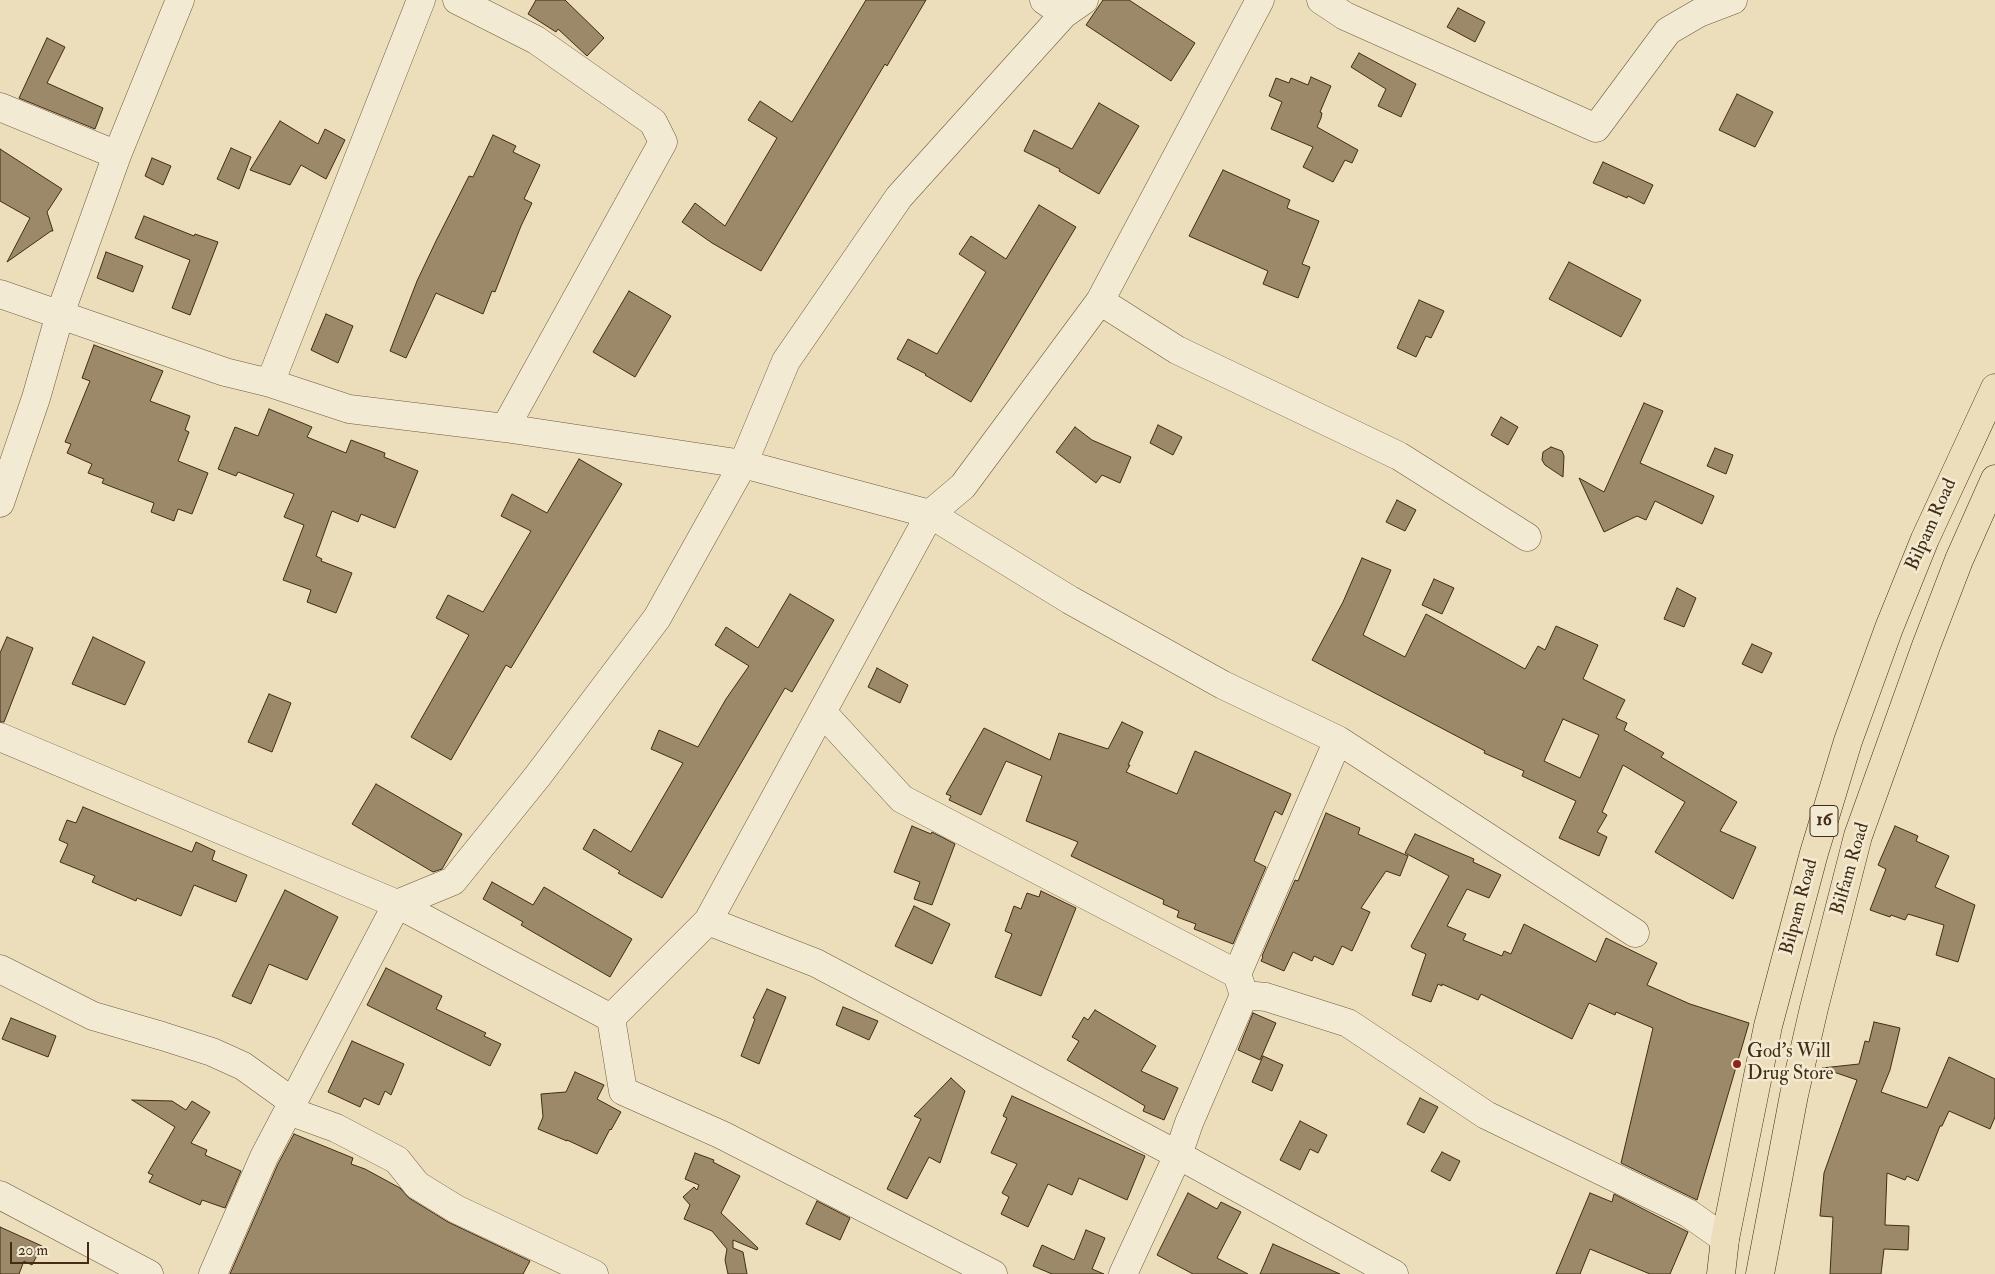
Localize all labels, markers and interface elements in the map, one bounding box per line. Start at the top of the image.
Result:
street label: Bilpam Road [1902,476,1962,574]
road number: 16 [1810,806,1838,836]
street label: Bilfam Road [1827,820,1875,918]
street label: Bilpam Road [1776,857,1824,957]
place label: God's Will Drug Store [1747,1042,1834,1086]
marker: God's Will Drug Store [1731,1058,1743,1070]
scale bar [12,1232,91,1264]
text: 20 m [18,1241,48,1260]

